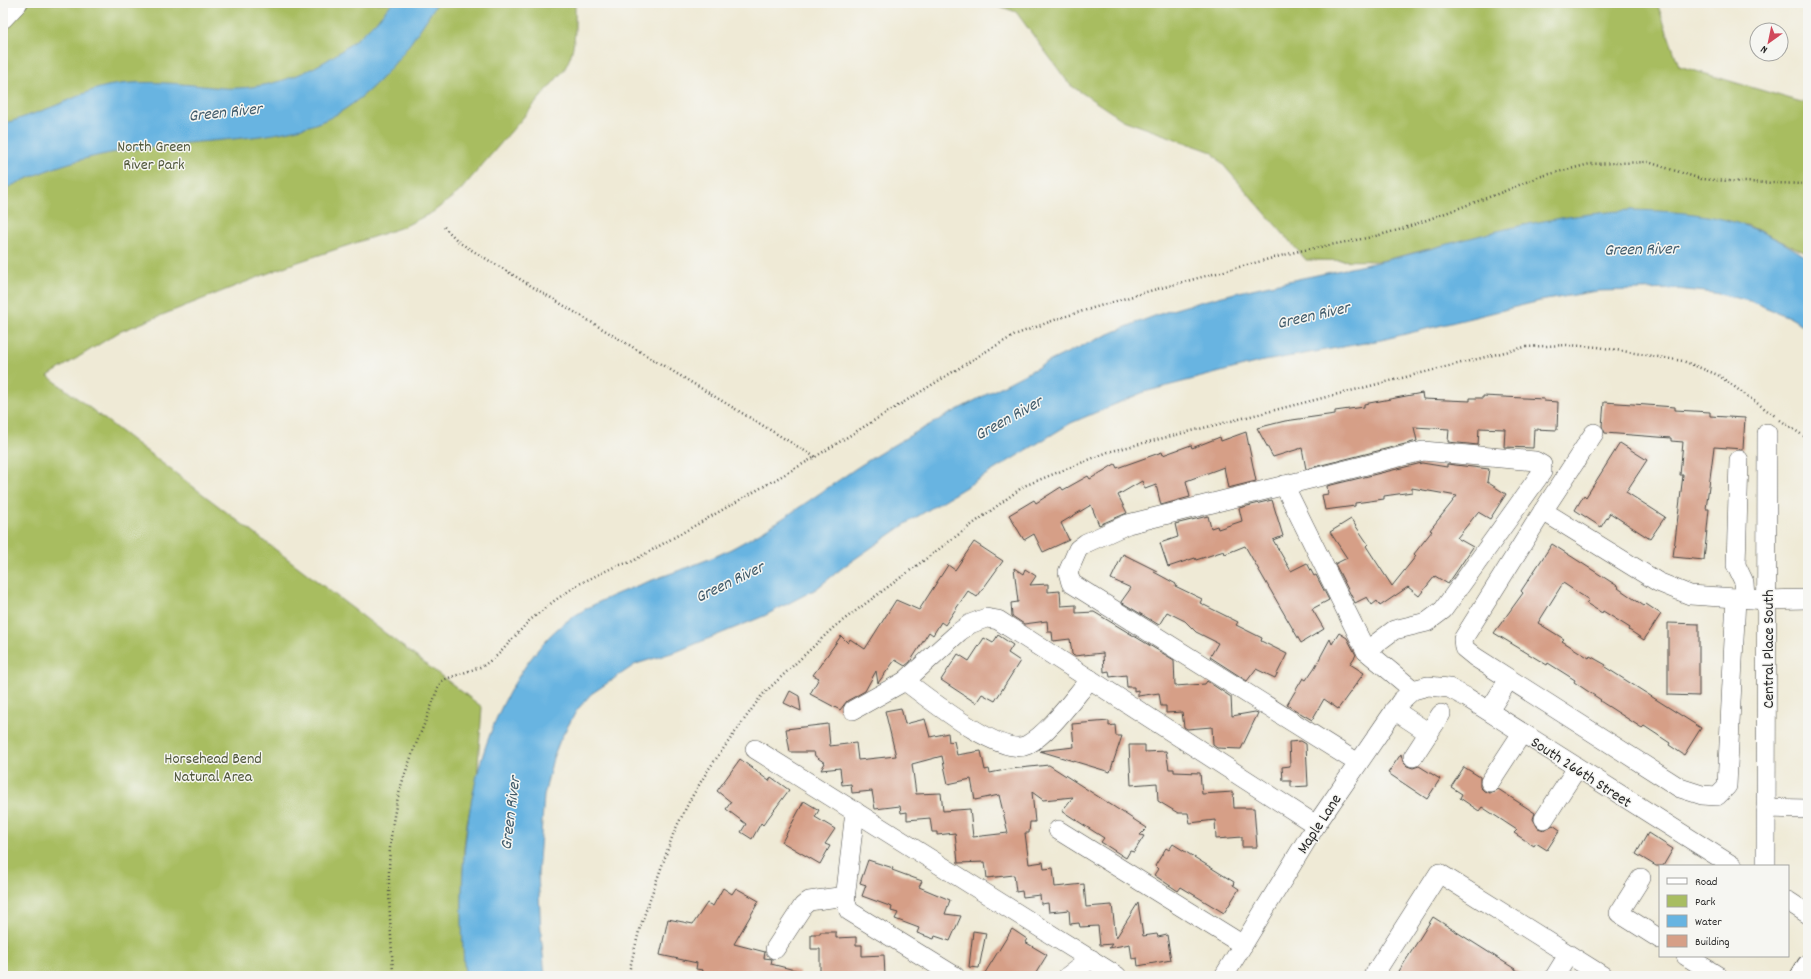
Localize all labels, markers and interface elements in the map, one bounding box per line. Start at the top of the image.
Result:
north arrow [1749,22,1789,62]
text: N [1758,40,1771,57]
water label: Green River [187,98,265,130]
park label: North Green River Park [117,136,191,177]
water label: Green River [1604,238,1680,264]
water label: Green River [1275,297,1354,337]
water label: Green River [971,390,1049,448]
water label: Green River [692,556,770,611]
street label: Central Place South [1758,589,1781,709]
street label: South 266th Street [1526,732,1636,814]
park label: Horsehead Bend Natural Area [164,748,262,789]
water label: Green River [496,774,529,851]
street label: Maple Lane [1292,790,1348,859]
legend [1659,865,1789,957]
text: Road [1695,874,1717,891]
text: Park [1695,894,1716,911]
text: Water [1695,914,1722,931]
text: Building [1695,934,1730,951]

